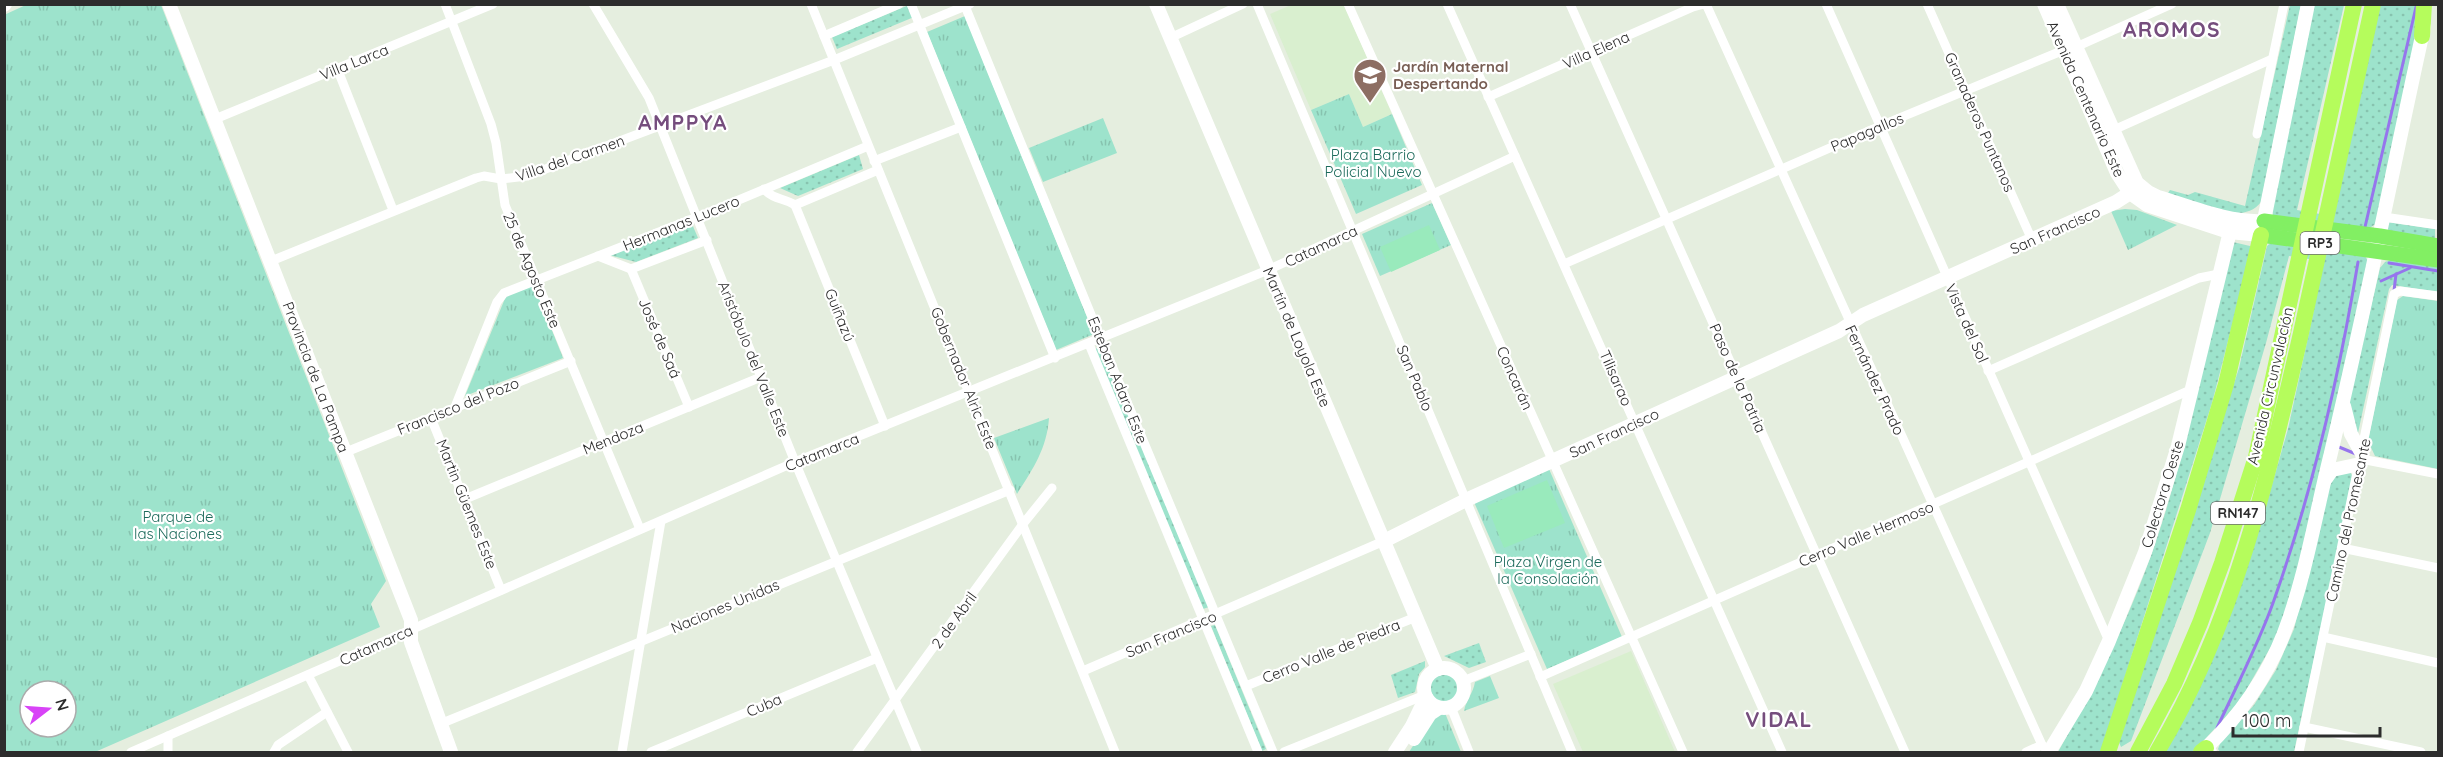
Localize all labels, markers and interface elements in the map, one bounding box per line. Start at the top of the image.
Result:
district label: AROMOS [2123,16,2221,42]
street label: Avenida Centenario Este [2043,18,2129,180]
street label: Villa Elena [1560,27,1632,73]
street label: Villa Larca [317,40,391,84]
street label: Granaderos Puntanos [1941,49,2019,195]
school or university icon: Jardín Maternal Despertando [1352,57,1388,104]
place label: Jardín Maternal Despertando [1393,57,1509,93]
street label: Papagallos [1828,108,1906,156]
district label: AMPPYA [638,109,728,135]
street label: Villa del Carmen [513,130,627,186]
park label: Plaza Barrio Policial Nuevo [1325,145,1421,181]
street label: Hermanas Lucero [620,191,742,255]
street label: San Francisco [2007,202,2103,258]
street label: 25 de Agosto Este [499,209,565,331]
street label: Catamarca [1282,221,1360,271]
road number: RP3 [2300,232,2340,254]
street label: Martín de Loyola Este [1259,264,1335,410]
street label: Aristóbulo del Valle Este [714,278,794,440]
street label: Vista del Sol [1941,281,1993,365]
street label: Guiñazú [821,286,859,344]
street label: José de Saá [635,295,685,381]
street label: Provincia de La Pampa [278,299,354,455]
street label: Gobernador Alric Este [927,304,1001,452]
street label: Avenida Circunvalación [2243,305,2297,467]
street label: Esteban Adaro Este [1084,314,1152,446]
street label: Paso de la Patria [1705,320,1771,436]
street label: Fernández Prado [1841,322,1909,438]
street label: San Pablo [1393,342,1437,414]
street label: Concarán [1493,343,1537,413]
street label: Tilisarao [1595,347,1637,409]
street label: Francisco del Pozo [394,373,522,439]
street label: San Francisco [1566,404,1662,462]
street label: Mendoza [580,417,646,459]
street label: Catamarca [782,429,862,475]
street label: Martin Güemes Este [432,436,502,572]
street label: Camino del Promesante [2321,436,2375,604]
street label: Colectora Oeste [2137,438,2187,550]
street label: Cerro Valle Hermoso [1796,497,1936,571]
road number: RN147 [2211,502,2265,524]
park label: Parque de las Naciones [134,507,222,543]
park label: Plaza Virgen de la Consolación [1494,552,1602,588]
street label: Naciones Unidas [668,575,782,637]
street label: 2 de Abril [927,588,981,652]
street label: San Francisco [1123,606,1219,662]
street label: Cerro Valle de Piedra [1259,615,1403,687]
street label: Catamarca [336,620,416,670]
north arrow [18,679,78,739]
street label: Cuba [743,689,785,721]
text: N [51,696,74,713]
scale bar [2233,700,2380,738]
district label: VIDAL [1745,706,1813,732]
text: 100 m [2242,709,2291,732]

